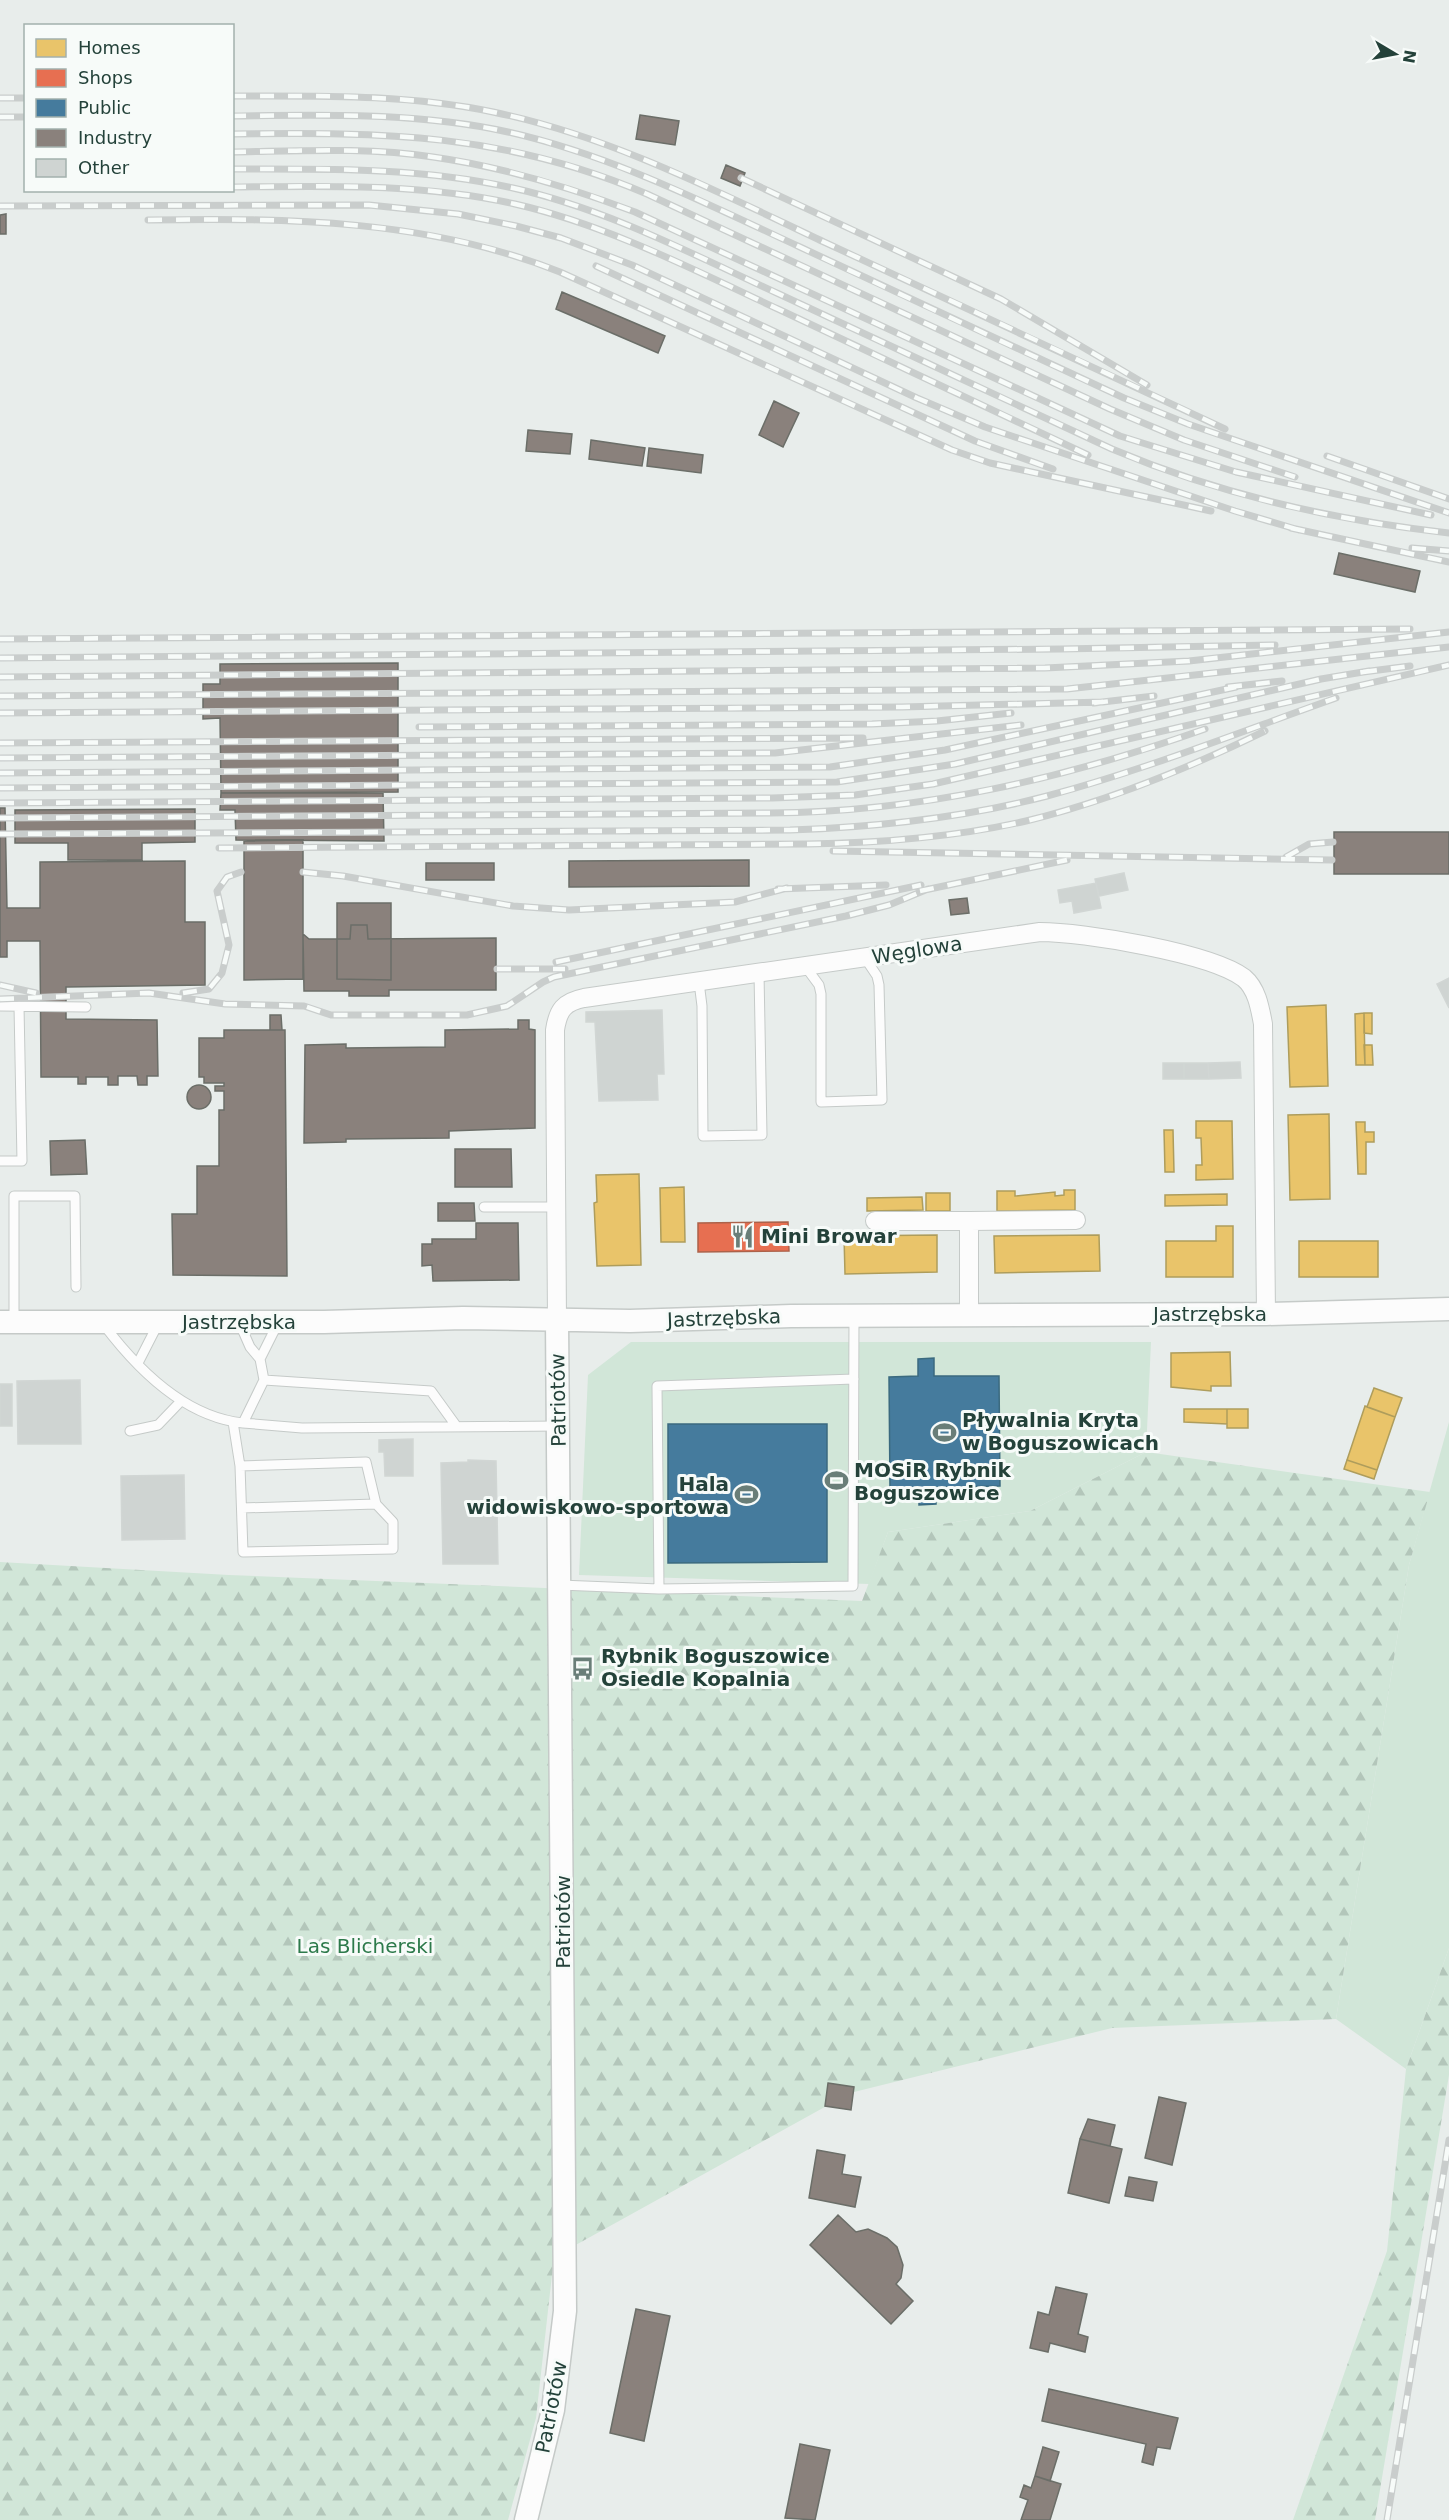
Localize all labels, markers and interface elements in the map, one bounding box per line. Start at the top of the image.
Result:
legend [24,24,234,192]
north arrow [1365,24,1425,84]
text: Homes [78,37,141,58]
text: N [1399,48,1420,65]
text: Shops [78,67,133,88]
text: Public [78,97,131,118]
text: Industry [78,127,152,148]
text: Other [78,157,130,178]
street label: Węglowa [870,931,964,969]
restaurant icon: Mini Browar [730,1223,756,1249]
place label: Mini Browar [761,1224,897,1248]
street label: Jastrzębska [1151,1302,1267,1326]
street label: Jastrzębska [665,1304,781,1332]
street label: Jastrzębska [180,1310,296,1334]
street label: Patriotów [545,1353,571,1447]
place label: Pływalnia Kryta w Boguszowicach [962,1408,1159,1455]
sports icon: Pływalnia Kryta w Boguszowicach [931,1419,957,1445]
place label: MOSiR Rybnik Boguszowice [854,1458,1011,1505]
sports icon: MOSiR Rybnik Boguszowice [823,1468,849,1494]
place label: Hala widowiskowo-sportowa [466,1472,729,1519]
sports icon: Hala widowiskowo-sportowa [734,1482,760,1508]
place label: Rybnik Boguszowice Osiedle Kopalnia [601,1644,830,1691]
bus stop icon: Rybnik Boguszowice Osiedle Kopalnia [570,1655,596,1681]
street label: Patriotów [551,1875,575,1969]
park label: Las Blicherski [297,1934,433,1958]
street label: Patriotów [530,2359,572,2455]

